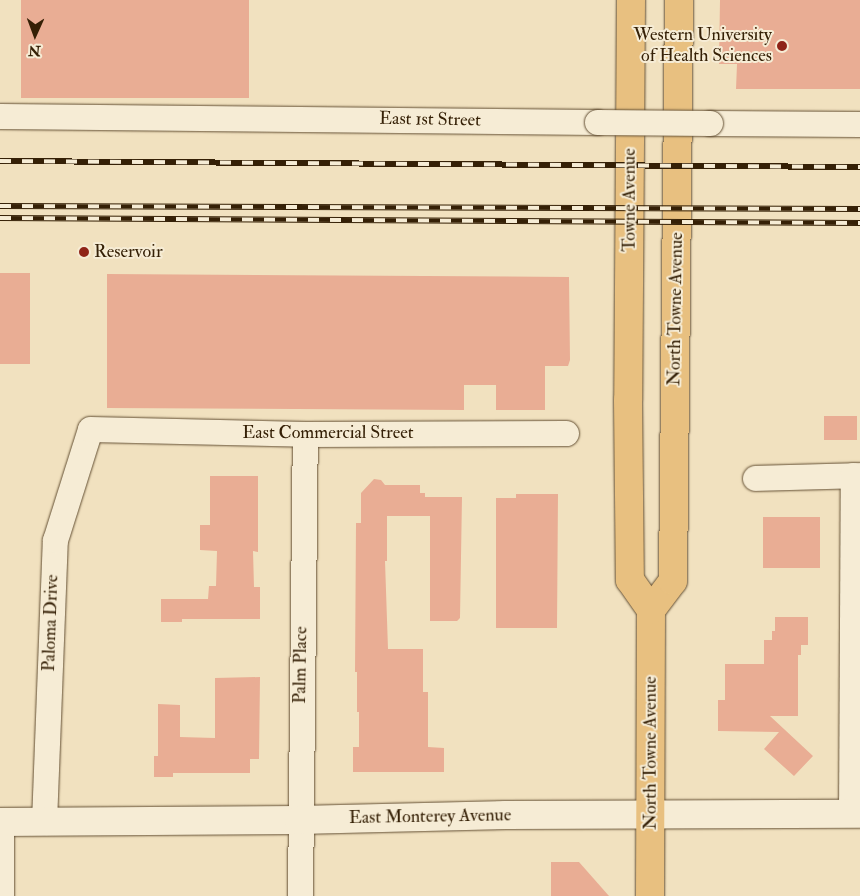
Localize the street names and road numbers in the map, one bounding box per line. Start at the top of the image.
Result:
street label: East 1st Street [379,108,481,132]
street label: Towne Avenue [619,148,641,252]
street label: North Towne Avenue [664,232,688,386]
street label: East Commercial Street [242,422,414,444]
street label: Paloma Drive [39,574,63,672]
street label: Palm Place [290,626,312,704]
street label: North Towne Avenue [640,676,662,830]
street label: East Monterey Avenue [349,805,511,829]

